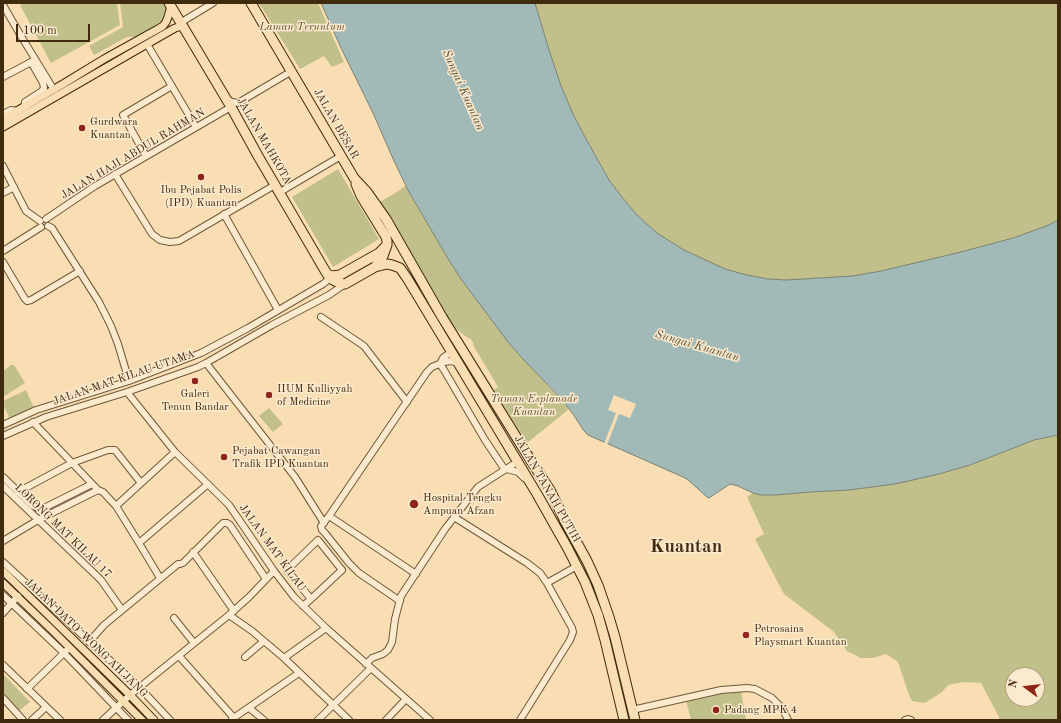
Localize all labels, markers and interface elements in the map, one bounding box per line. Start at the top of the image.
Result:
scale bar [18,16,92,42]
park label: Laman Teruntum [259,20,345,34]
text: 100 m [23,25,57,37]
water label: Sungai Kuantan [439,47,487,133]
street label: JALAN BESAR [311,87,361,161]
street label: JALAN MAHKOTA [234,95,294,187]
street label: JALAN HAJI ABDUL RAHMAN [59,106,207,202]
place label: Gurdwara Kuantan [90,115,138,141]
marker: Gurdwara Kuantan [77,123,87,133]
marker: Ibu Pejabat Polis (IPD) Kuantan [196,172,206,182]
place label: Ibu Pejabat Polis (IPD) Kuantan [161,183,241,209]
water label: Sungai Kuantan [653,327,741,365]
street label: JALAN MAT KILAU UTAMA [51,347,197,409]
marker: Galeri Tenun Bandar [190,376,200,386]
place label: IIUM Kulliyyah of Medicine [277,382,352,408]
place label: Galeri Tenun Bandar [161,387,229,413]
marker: IIUM Kulliyyah of Medicine [264,390,274,400]
park label: Taman Esplanade Kuantan [491,392,577,418]
street label: JALAN TANAH PUTIH [511,433,583,545]
place label: Pejabat Cawangan Trafik IPD Kuantan [232,444,329,470]
marker: Pejabat Cawangan Trafik IPD Kuantan [219,452,229,462]
street label: LORONG MAT KILAU 17 [12,481,114,581]
place label: Hospital Tengku Ampuan Afzan [423,491,502,517]
marker: Hospital Tengku Ampuan Afzan [408,498,420,510]
street label: JALAN MAT KILAU [236,502,308,594]
district label: Kuantan [650,536,722,558]
street label: JALAN DATO' WONG AH JANG [22,576,150,700]
place label: Petrosains Playsmart Kuantan [754,622,847,648]
marker: Petrosains Playsmart Kuantan [741,630,751,640]
north arrow [1005,667,1045,707]
text: N [1007,679,1020,690]
place label: Padang MPK 4 [724,703,797,717]
marker: Padang MPK 4 [711,705,721,715]

